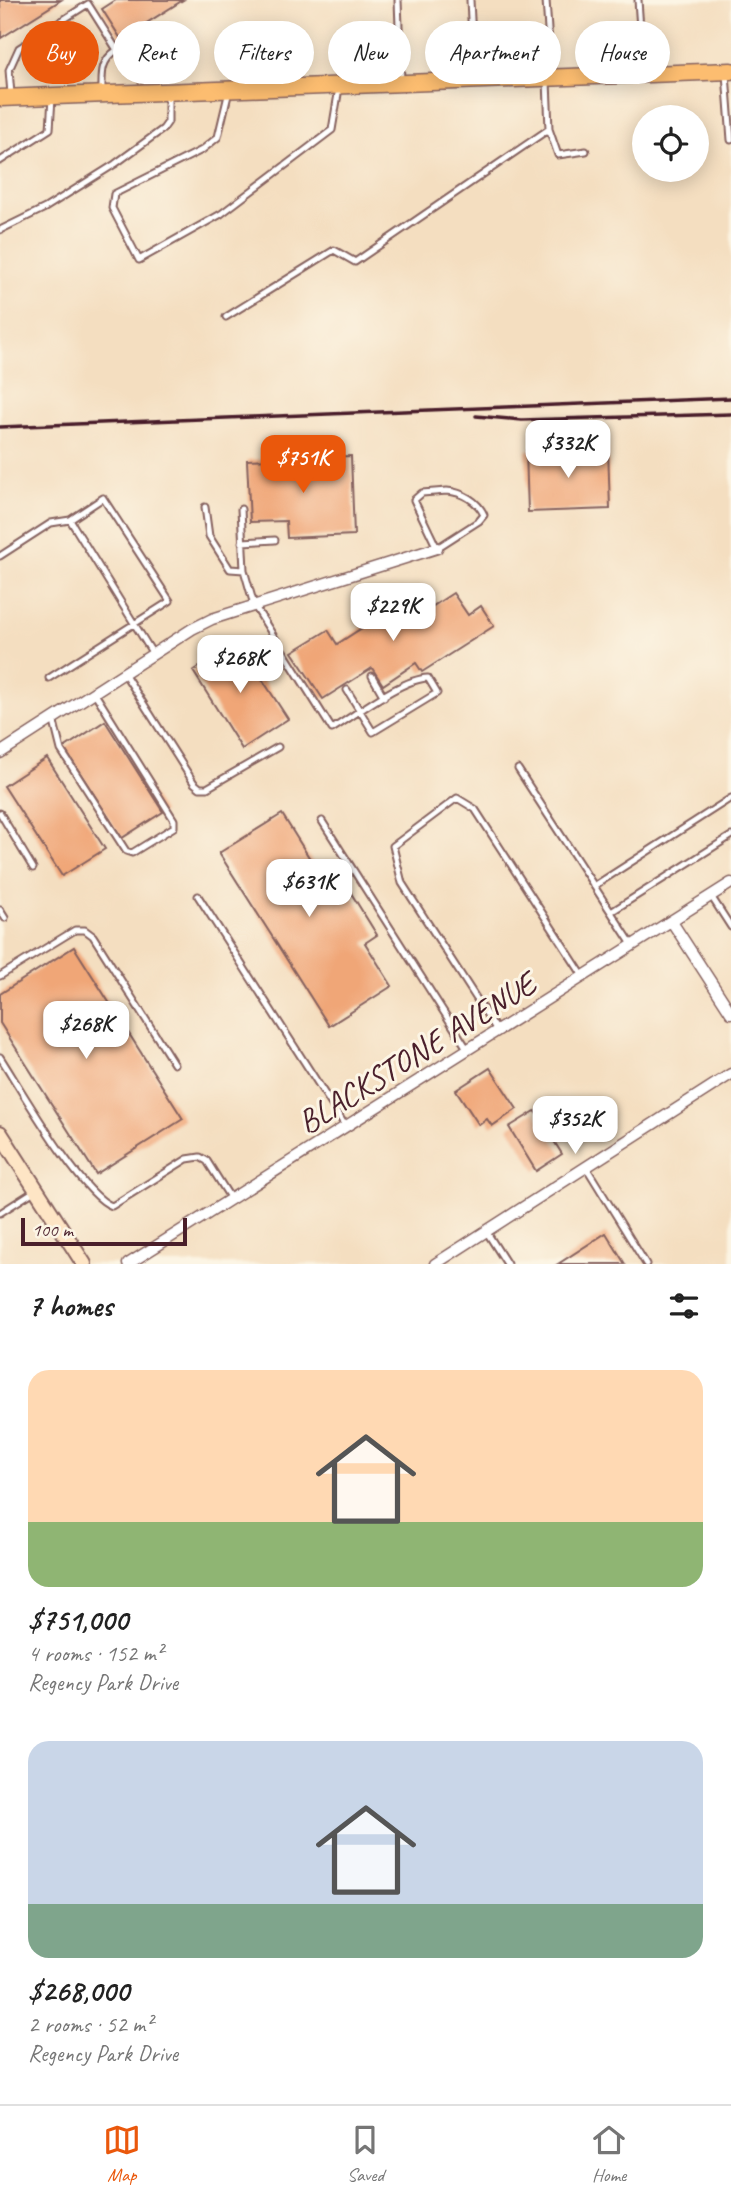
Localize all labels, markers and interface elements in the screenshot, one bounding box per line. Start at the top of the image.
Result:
chip: Buy [21,21,99,84]
chip: Rent [113,21,200,84]
chip: Filters [214,21,314,84]
chip: New [328,21,411,84]
chip: Apartment [425,21,561,84]
chip: House [575,21,670,84]
map controls [632,105,709,182]
button: locate [632,105,709,182]
pin: $332K [519,420,617,480]
text: $332K [541,428,595,457]
pin: $751K [254,435,352,495]
text: $751K [277,443,329,472]
pin: $229K [344,584,442,643]
text: $229K [367,591,419,620]
pin: $268K [191,636,289,695]
text: $268K [213,643,267,672]
pin: $631K [260,860,358,919]
text: $631K [282,867,336,896]
street label: BLACKSTONE AVENUE [290,960,547,1143]
pin: $268K [37,1002,135,1061]
text: $268K [59,1009,113,1038]
pin: $352K [526,1096,624,1156]
text: $352K [549,1104,601,1133]
scale bar [21,1215,187,1247]
text: 100 m [32,1218,73,1242]
text: 7 homes [28,1287,113,1325]
icon: filters [665,1287,703,1325]
icon: home [303,1416,429,1542]
text: $751,000 [28,1601,128,1639]
text: 4 rooms · 152 m² [28,1639,163,1668]
text: Regency Park Drive [28,1668,178,1697]
icon: home [303,1787,429,1913]
text: $268,000 [28,1972,129,2010]
text: 2 rooms · 52 m² [28,2010,152,2039]
text: Regency Park Drive [28,2039,178,2068]
tab: Map [103,2121,141,2187]
tab: Saved [346,2121,384,2187]
tab: Home [590,2121,628,2187]

